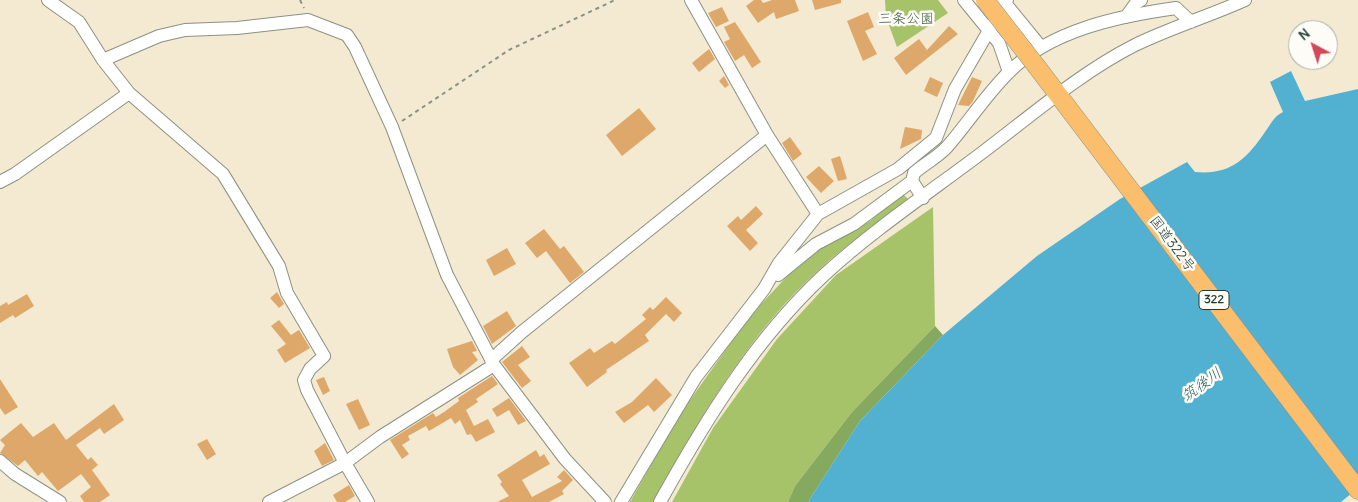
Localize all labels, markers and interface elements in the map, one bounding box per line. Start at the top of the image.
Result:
park label: 三条公園 [878,11,934,27]
north arrow [1288,20,1338,70]
text: N [1295,24,1313,44]
street label: 国道322号 [1146,213,1198,275]
road number: 322 [1199,290,1229,310]
water label: 筑後川 [1179,364,1225,406]

